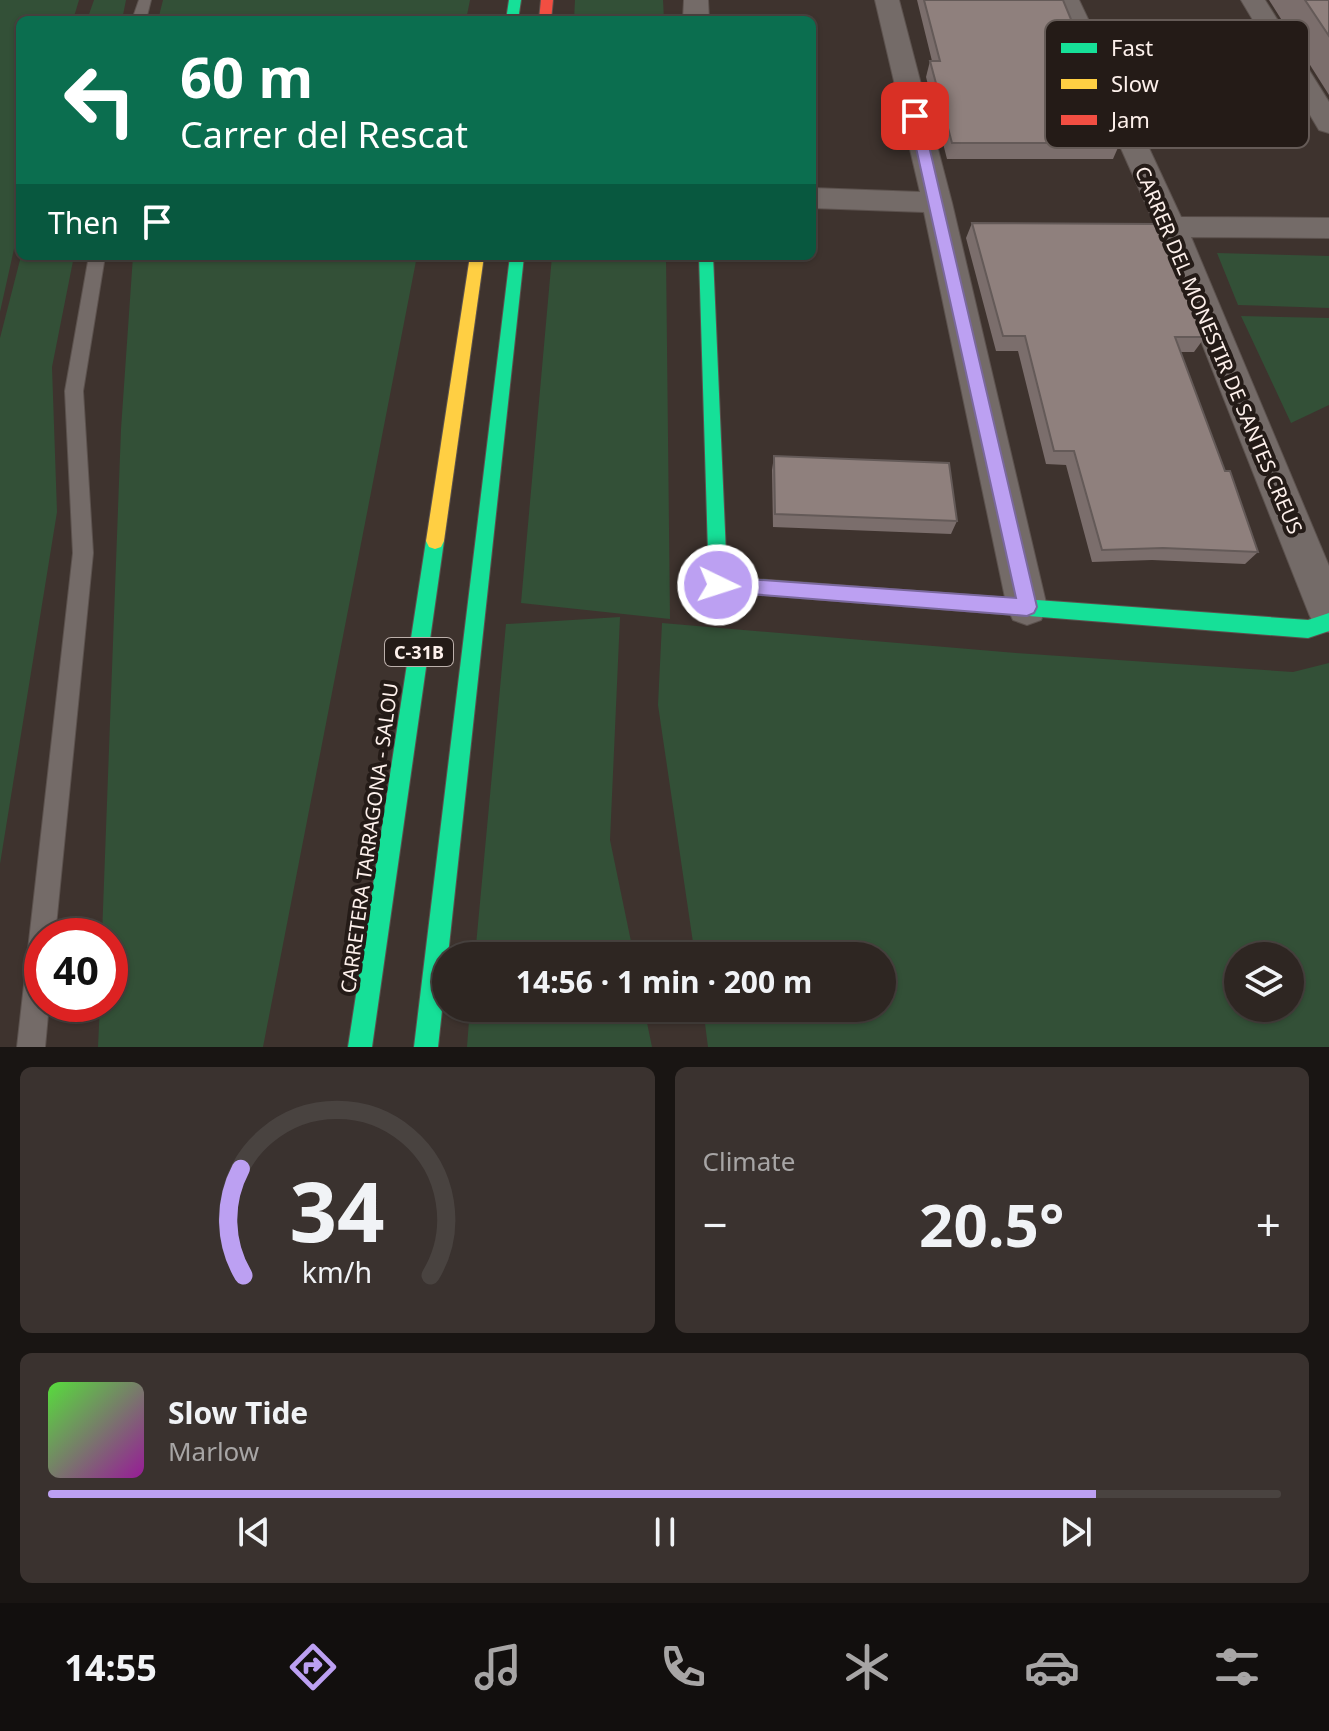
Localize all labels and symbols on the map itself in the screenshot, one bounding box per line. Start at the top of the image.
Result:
legend [1045,20,1309,148]
text: Fast [1111,32,1153,62]
text: Slow [1111,68,1160,98]
pin [881,82,949,150]
text: Jam [1109,104,1150,134]
street label: CARRER DEL MONESTIR DE SANTES CREUS [1129,162,1309,538]
position arrow [676,543,760,627]
road number: C-31B [385,638,453,666]
street label: CARRETERA TARRAGONA - SALOU [334,681,404,995]
speed limit sign: 40 [24,918,128,1022]

